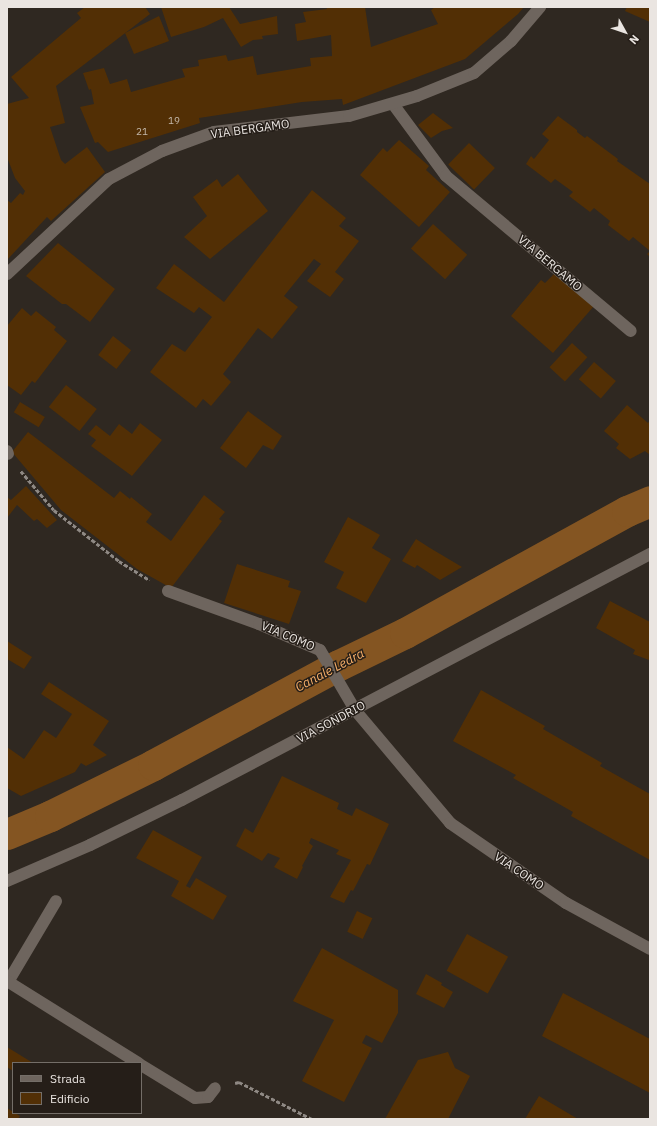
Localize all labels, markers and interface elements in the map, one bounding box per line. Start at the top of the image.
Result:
north arrow [605,12,645,52]
text: N [626,32,642,47]
house number: 19 [168,115,180,127]
street label: VIA BERGAMO [210,116,290,142]
house number: 21 [136,126,148,138]
street label: VIA BERGAMO [515,232,585,294]
street label: VIA COMO [259,618,317,654]
water label: Canale Ledra [293,646,367,696]
street label: VIA SONDRIO [294,698,368,746]
street label: VIA COMO [491,849,547,893]
legend [12,1062,142,1114]
text: Strada [50,1071,85,1086]
text: Edificio [50,1091,89,1106]

